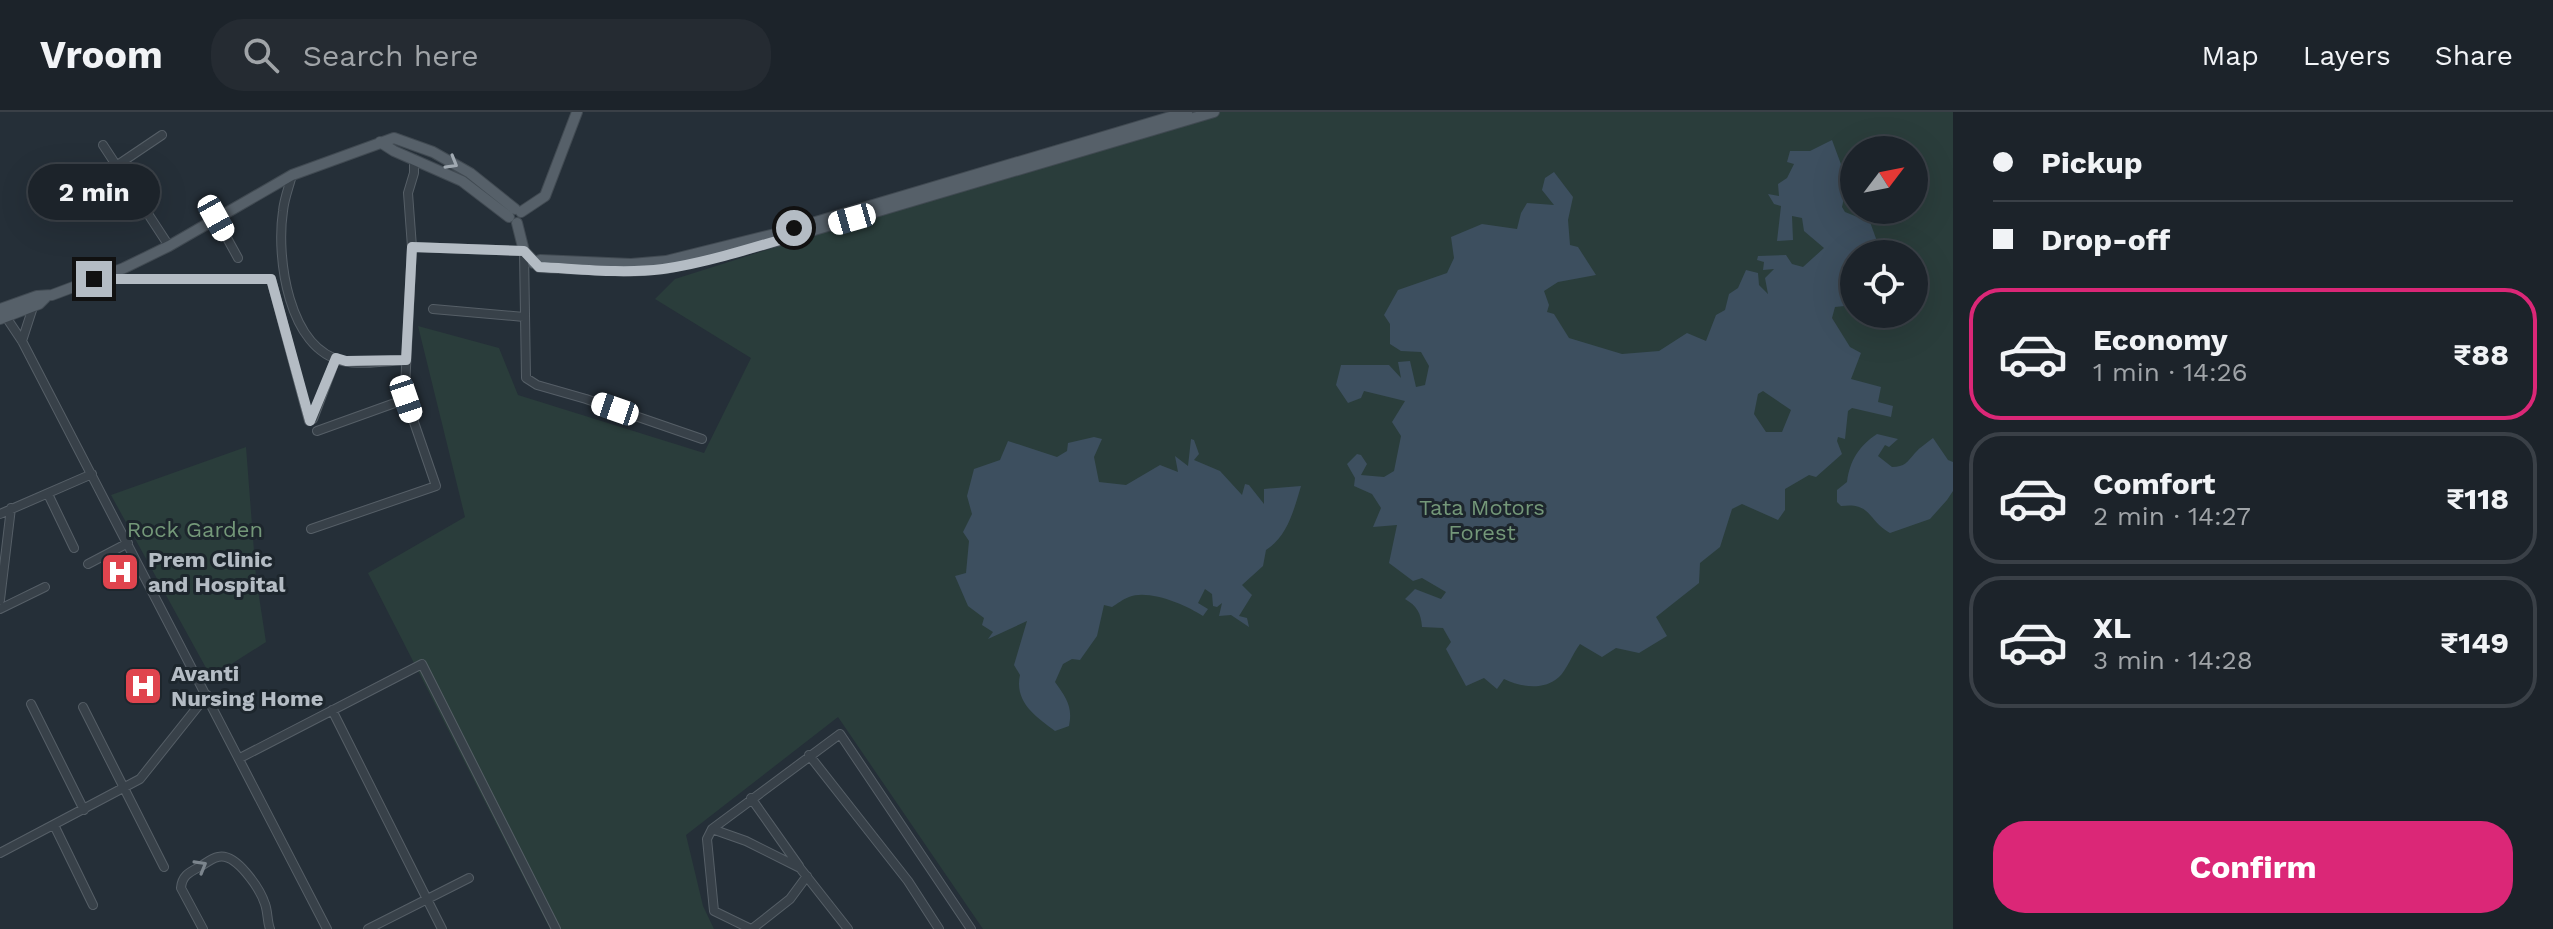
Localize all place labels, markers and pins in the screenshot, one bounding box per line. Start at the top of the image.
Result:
place label: Prem Clinic and Hospital [148,547,286,597]
hospital icon: Prem Clinic and Hospital [99,551,141,593]
place label: Avanti Nursing Home [171,661,323,711]
hospital icon: Avanti Nursing Home [122,665,164,707]

